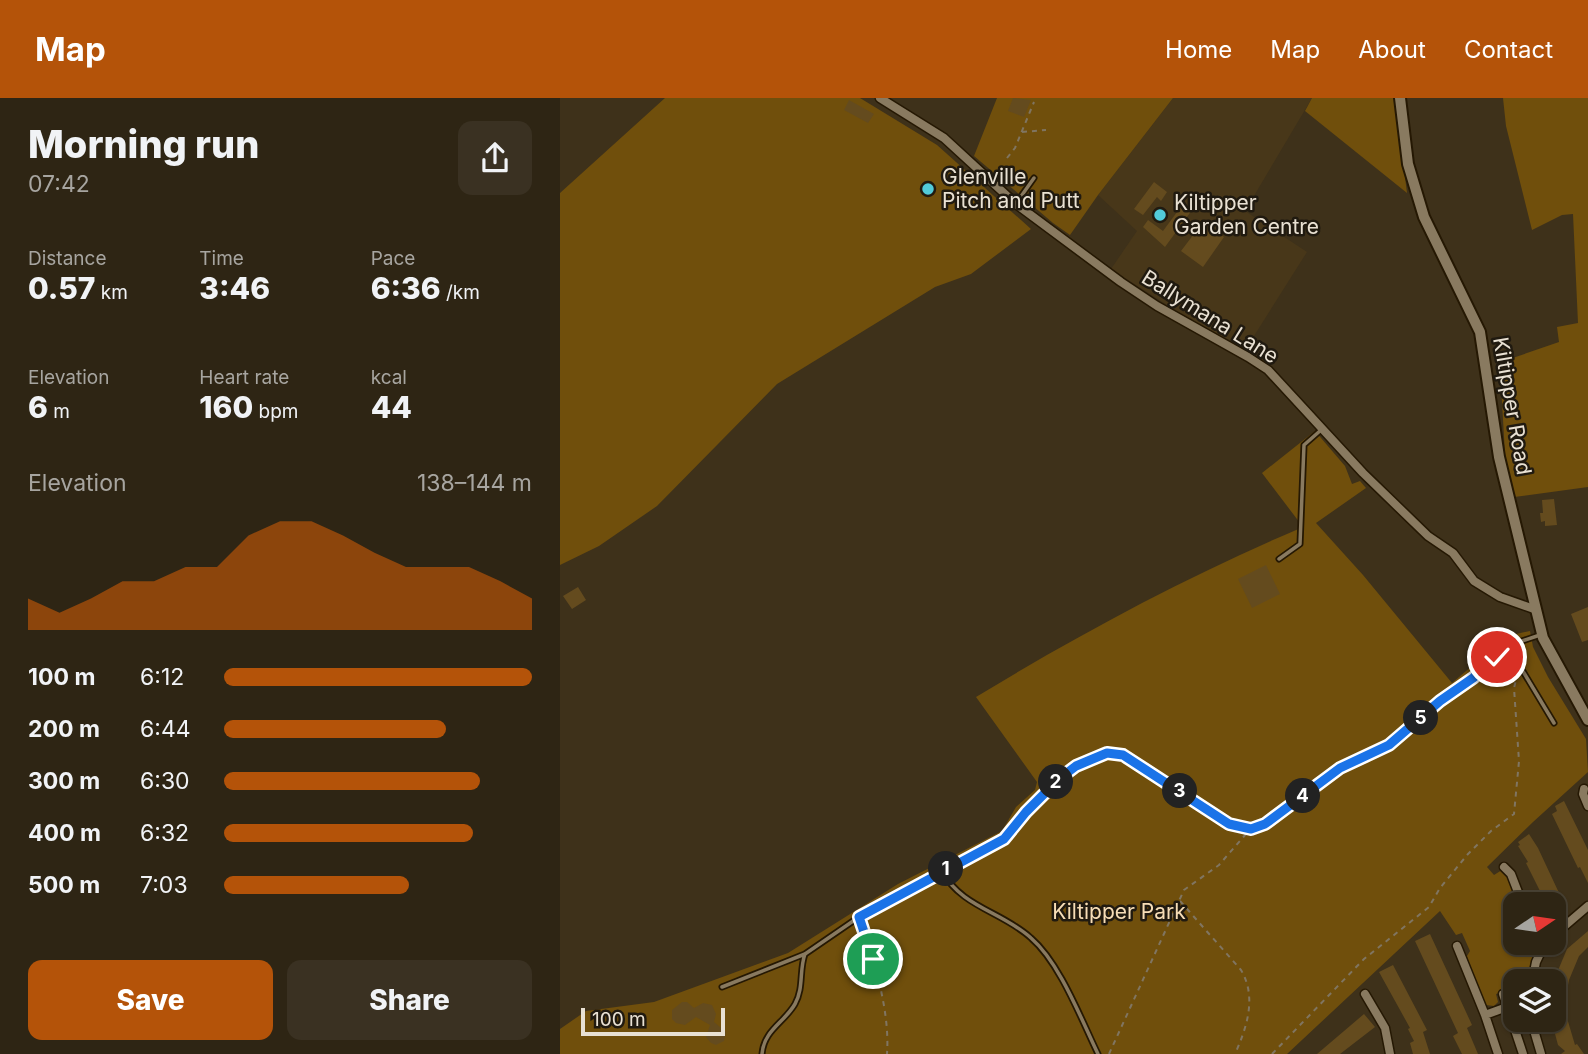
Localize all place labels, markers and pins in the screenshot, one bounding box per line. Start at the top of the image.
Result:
place label: Glenville Pitch and Putt [942,164,1080,213]
marker: Glenville Pitch and Putt [920,181,936,197]
place label: Kiltipper Garden Centre [1174,190,1319,239]
marker: Kiltipper Garden Centre [1152,207,1168,223]
pin [1467,627,1527,687]
pin: 5 [1404,700,1438,736]
pin: 2 [1038,764,1074,800]
pin: 3 [1162,774,1198,808]
pin: 4 [1286,778,1320,814]
pin: 1 [928,852,964,886]
pin [843,929,903,989]

